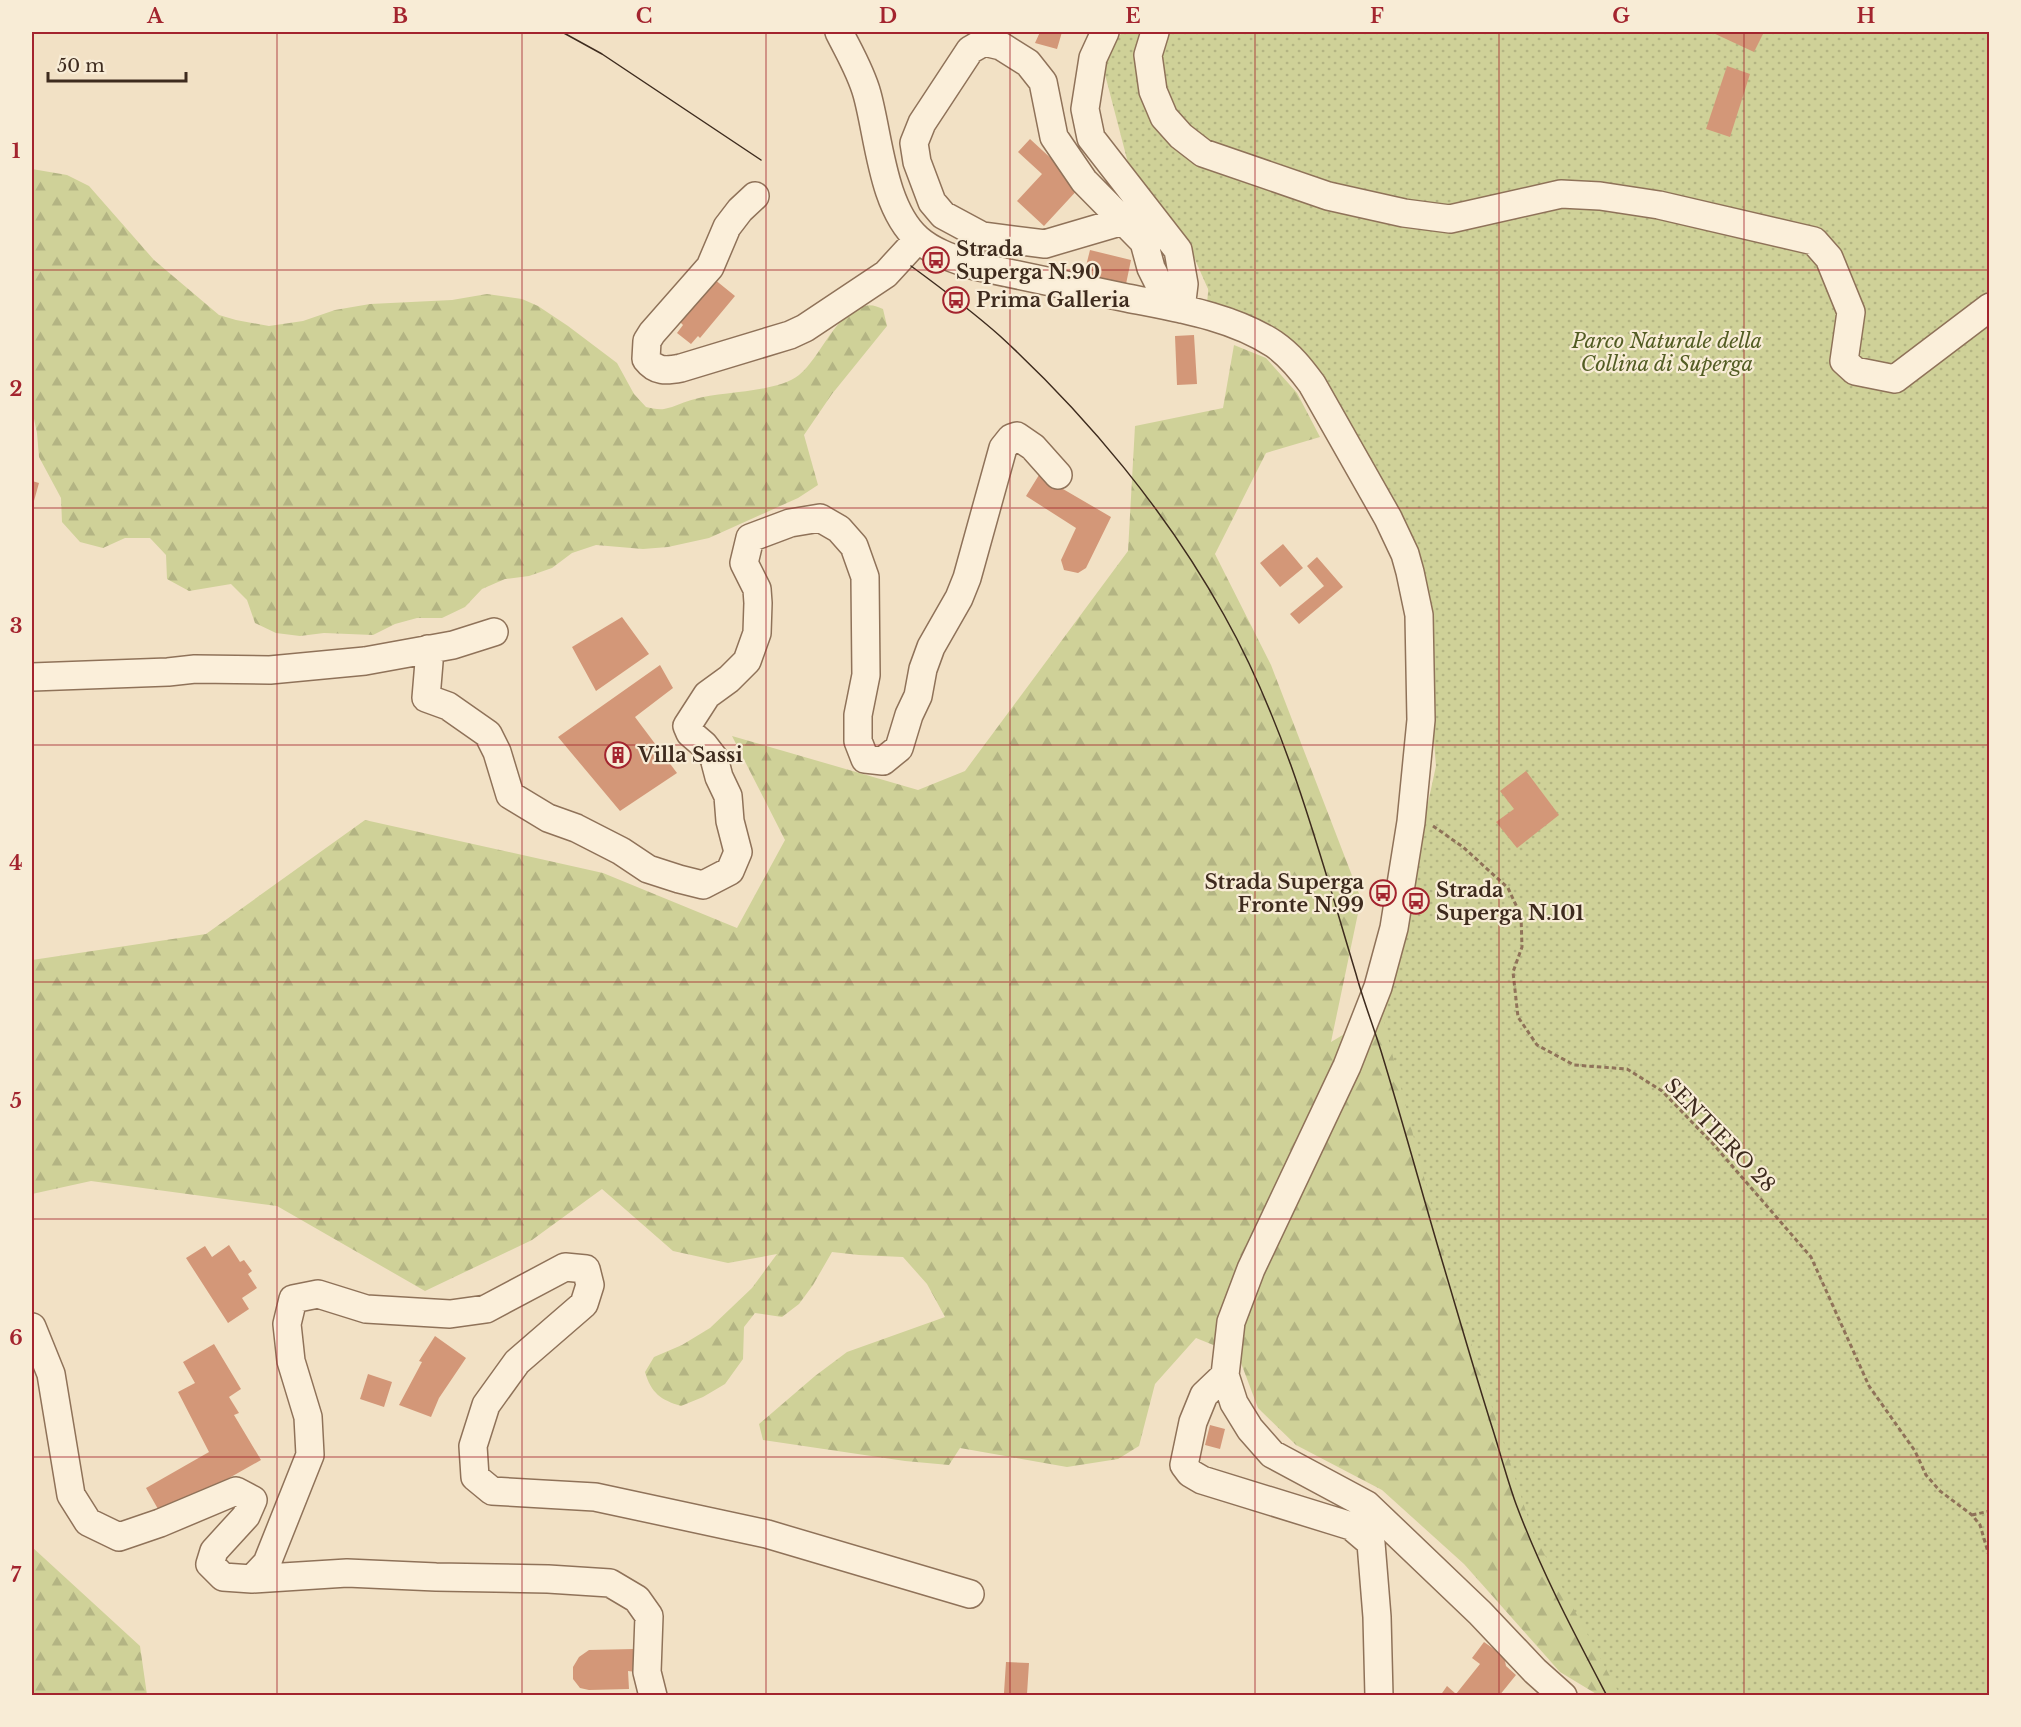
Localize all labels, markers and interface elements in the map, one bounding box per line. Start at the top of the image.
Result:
text: A [146,4,164,28]
text: B [392,4,408,28]
text: C [636,4,652,28]
text: D [879,4,897,28]
text: E [1125,4,1141,28]
text: F [1370,4,1384,28]
text: G [1612,4,1630,28]
text: H [1857,4,1876,28]
scale bar [48,45,186,83]
text: 50 m [57,55,105,77]
text: 1 [12,139,21,163]
place label: Strada Superga N.90 [956,237,1100,284]
bus stop icon: Strada Superga N.90 [921,245,951,275]
bus stop icon: Prima Galleria [941,285,971,315]
place label: Prima Galleria [976,288,1131,312]
park label: Parco Naturale della Collina di Superga [1571,329,1762,376]
text: 2 [9,377,23,401]
text: 3 [10,614,22,638]
building icon: Villa Sassi [603,740,633,770]
place label: Villa Sassi [637,743,743,767]
text: 4 [9,851,23,875]
place label: Strada Superga Fronte N.99 [1204,870,1365,917]
bus stop icon: Strada Superga Fronte N.99 [1368,878,1398,908]
place label: Strada Superga N.101 [1436,878,1584,925]
bus stop icon: Strada Superga N.101 [1401,886,1431,916]
street label: SENTIERO 28 [1660,1073,1780,1197]
text: 5 [10,1089,22,1113]
text: 6 [9,1326,23,1350]
text: 7 [11,1563,22,1587]

